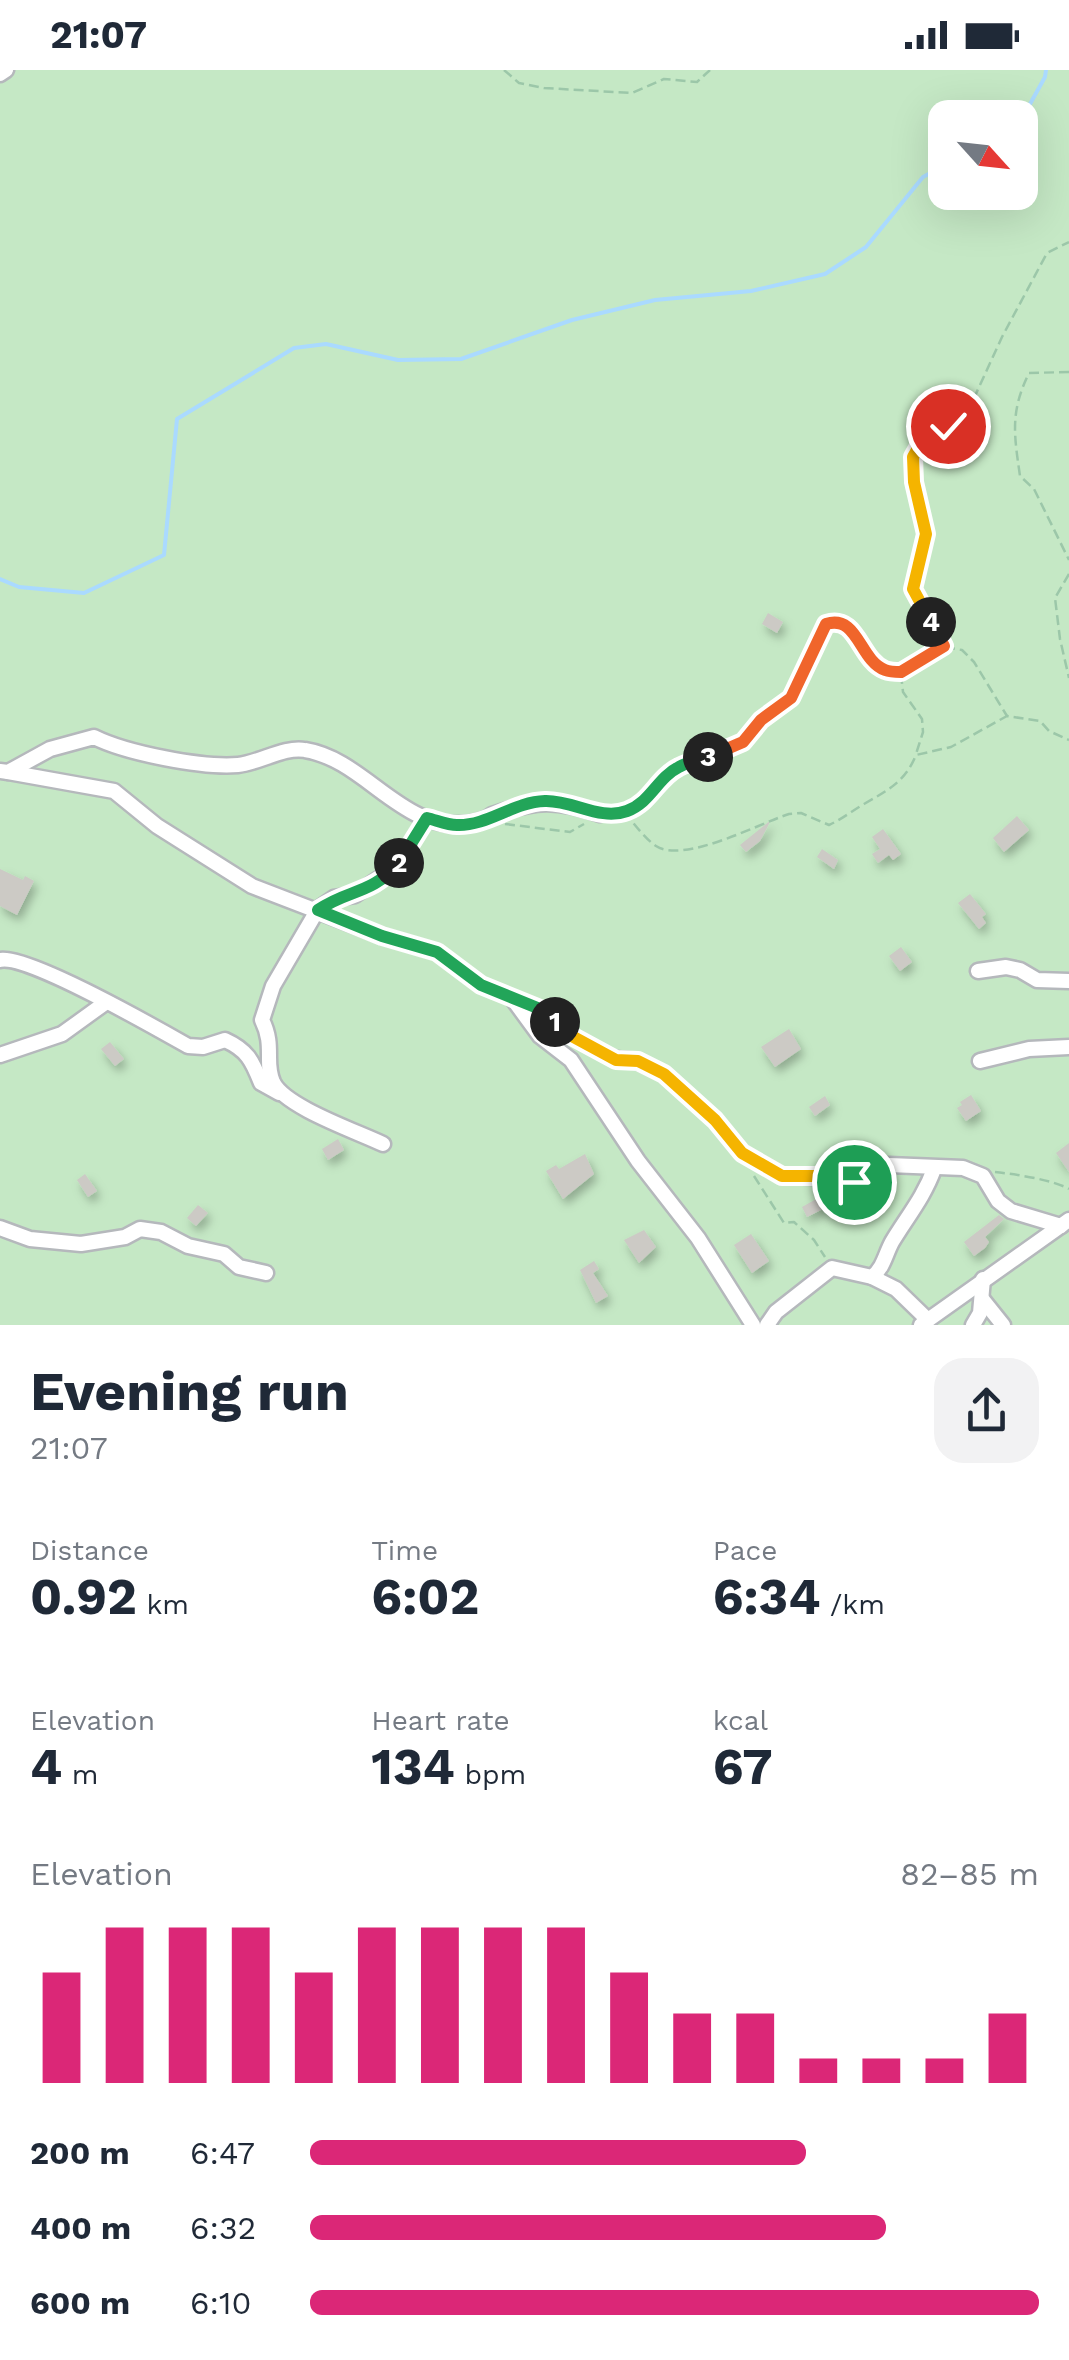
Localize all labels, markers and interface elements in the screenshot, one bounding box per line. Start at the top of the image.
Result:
text: 21:07 [50,13,147,57]
north arrow [928,100,1038,210]
map controls [928,100,1038,210]
pin [906,384,991,469]
icon: check [921,399,976,454]
pin: 4 [906,597,956,647]
text: 4 [922,605,940,638]
pin: 3 [683,732,733,782]
text: 3 [700,740,716,773]
pin: 2 [374,838,424,888]
text: 2 [391,846,407,879]
pin: 1 [530,997,580,1047]
text: 1 [549,1005,561,1038]
pin [812,1140,897,1225]
icon: arrive [827,1155,882,1210]
button: share [934,1358,1039,1463]
text: Evening run [30,1359,349,1423]
text: 21:07 [30,1429,108,1467]
text: Distance [30,1534,149,1567]
text: Time [371,1534,438,1567]
text: Pace [713,1534,777,1567]
text: 0.92 [30,1567,137,1626]
text: 6:02 [371,1567,479,1626]
text: 6:34 [713,1567,821,1626]
text: km [137,1588,189,1621]
text: /km [821,1588,885,1621]
text: Elevation [30,1704,155,1737]
text: Heart rate [371,1704,510,1737]
text: kcal [713,1704,768,1737]
text: 4 [30,1737,62,1796]
text: 134 [371,1737,455,1796]
text: 67 [713,1737,773,1796]
text: m [62,1758,99,1791]
text: bpm [455,1758,526,1791]
text: Elevation [30,1855,173,1893]
text: 82–85 m [900,1855,1039,1893]
text: 200 m [30,2134,130,2172]
text: 6:47 [190,2134,255,2172]
text: 400 m [30,2209,131,2247]
text: 6:32 [190,2209,256,2247]
text: 600 m [30,2284,130,2322]
text: 6:10 [190,2284,251,2322]

